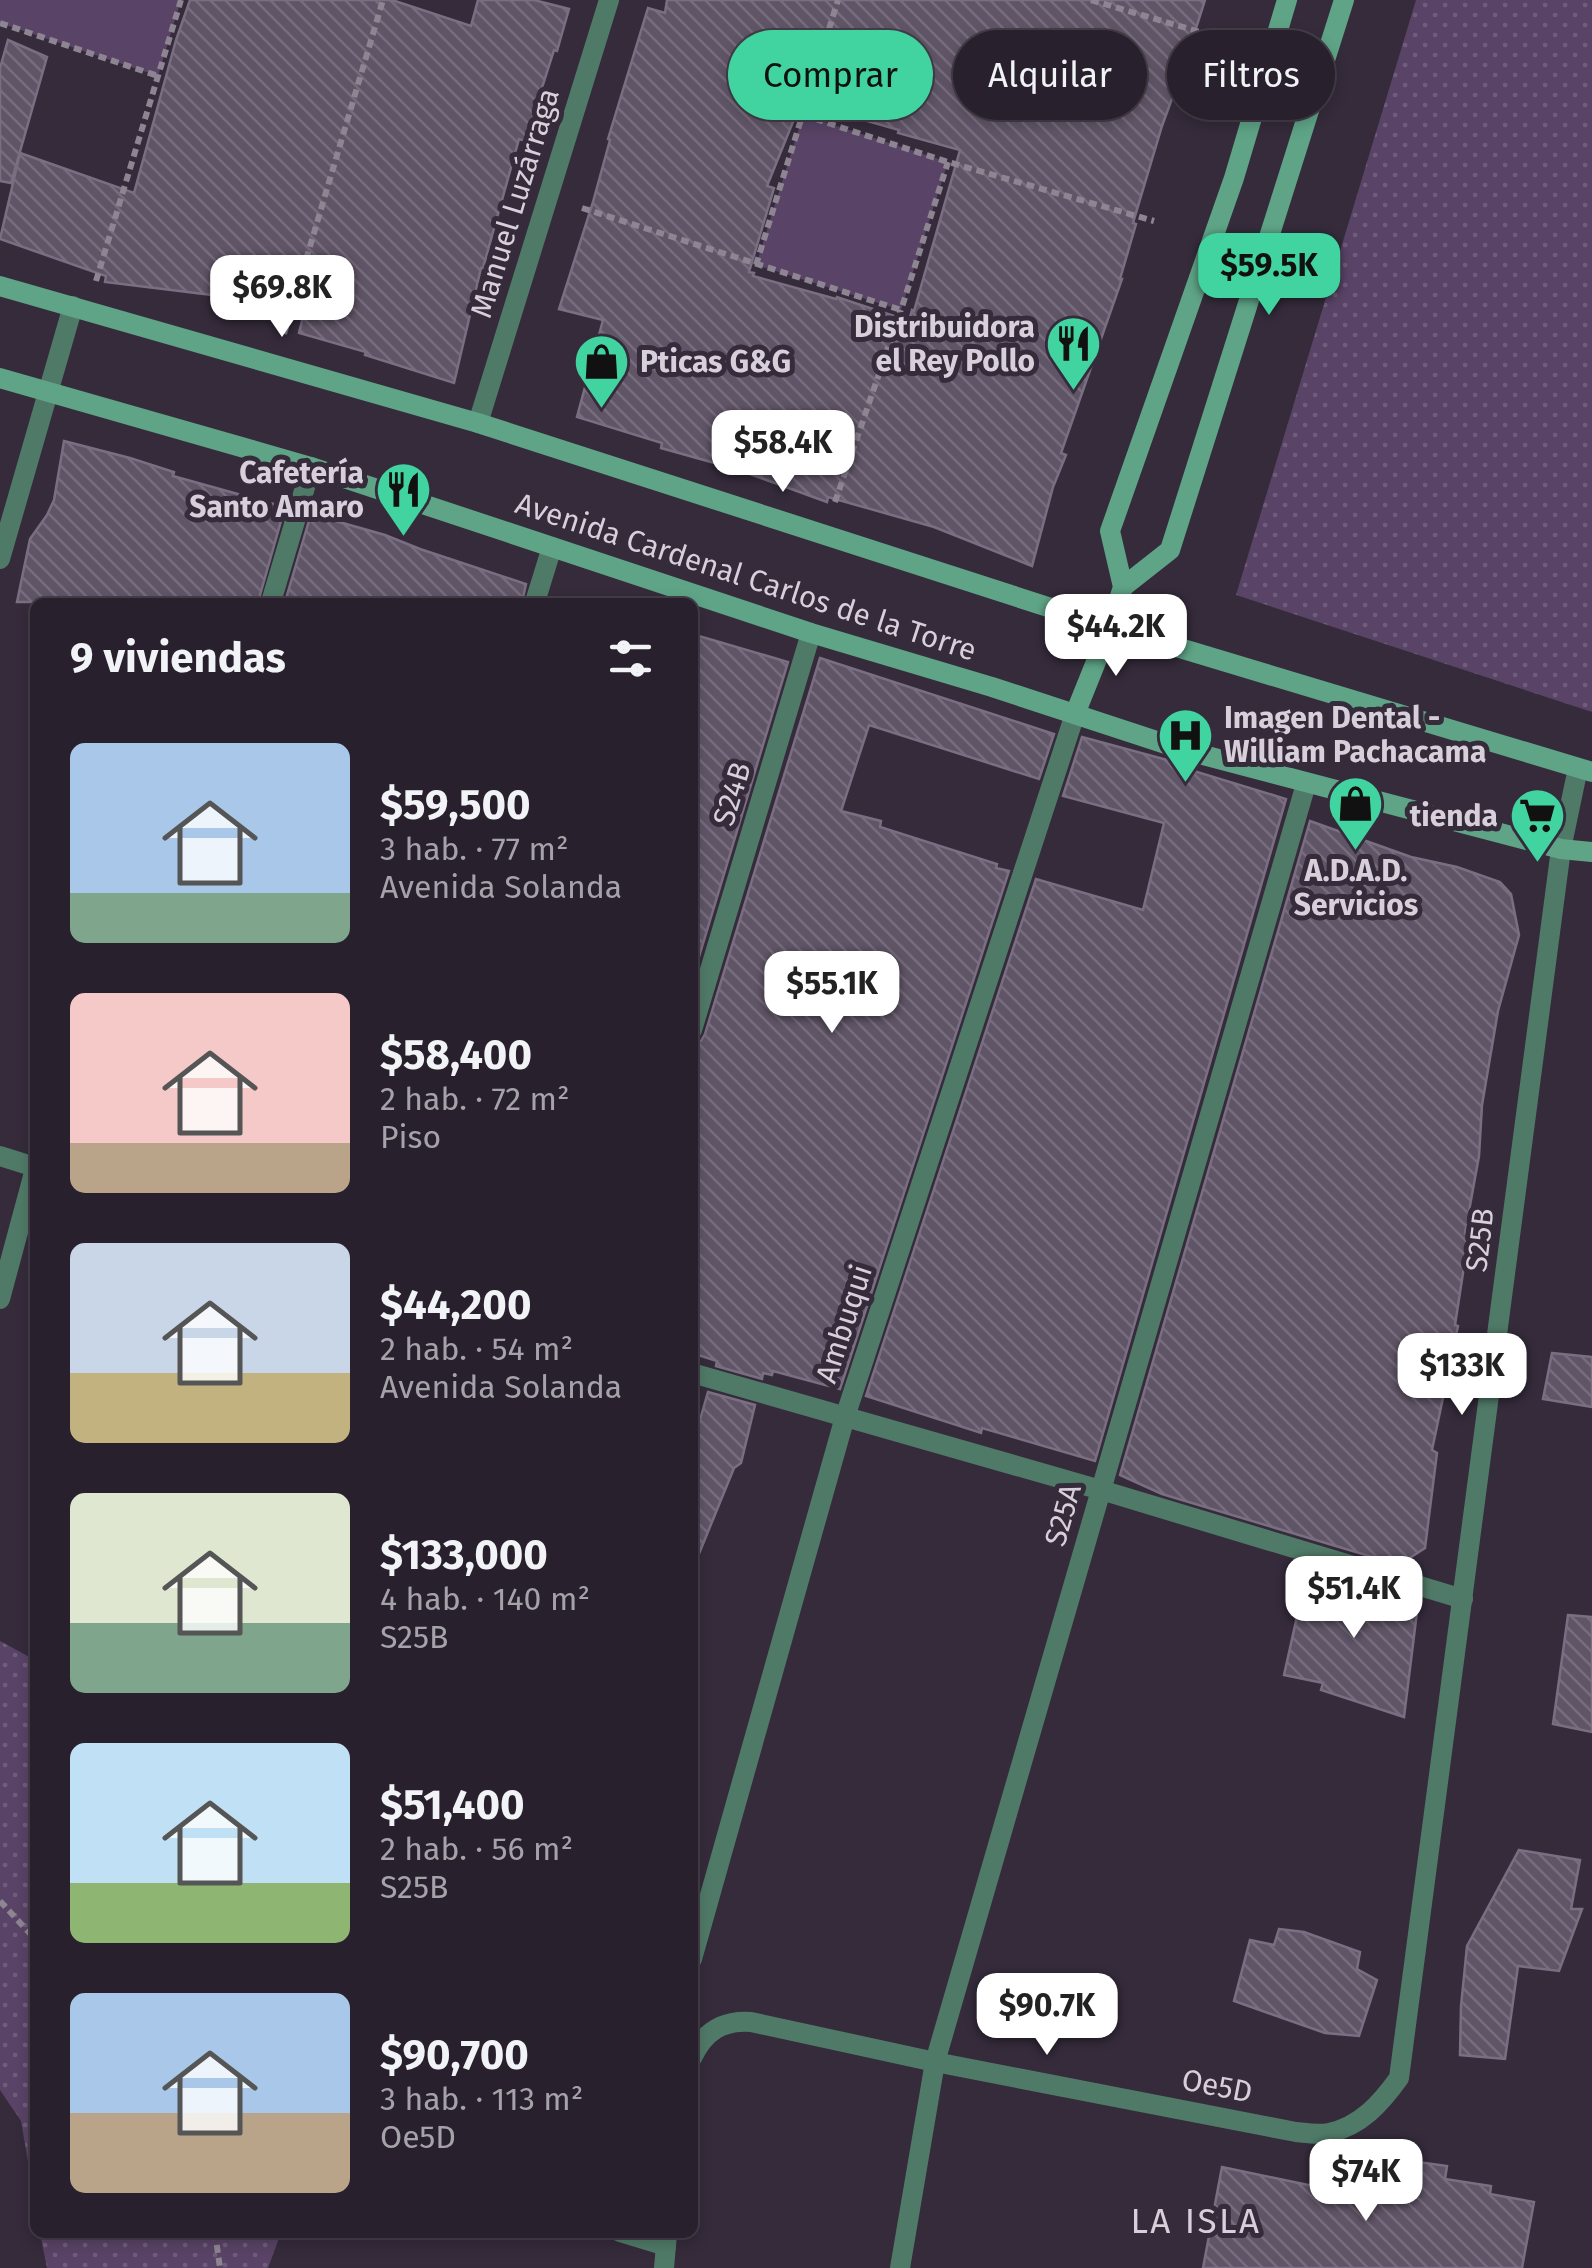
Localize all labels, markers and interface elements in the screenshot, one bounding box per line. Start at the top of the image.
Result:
chip: Comprar [728,30,933,120]
chip: Alquilar [953,30,1147,120]
chip: Filtros [1167,30,1335,120]
street label: Manuel Luzárraga [463,84,567,322]
pin: $59.5K [1188,233,1350,318]
text: $59.5K [1220,246,1318,284]
pin: $69.8K [201,255,363,340]
text: $69.8K [232,268,332,306]
place label: Distribuidora el Rey Pollo [854,309,1035,379]
restaurant icon: Distribuidora el Rey Pollo [1044,314,1104,393]
shop icon: Pticas G&G [571,332,631,411]
place label: Pticas G&G [640,344,791,380]
pin: $58.4K [702,410,864,495]
text: $58.4K [734,423,832,461]
place label: Cafetería Santo Amaro [189,455,364,525]
restaurant icon: Cafetería Santo Amaro [373,460,433,539]
street label: Avenida Cardenal Carlos de la Torre [511,485,981,669]
pin: $44.2K [1035,594,1197,679]
text: $44.2K [1067,607,1165,645]
icon: filters [603,631,658,686]
text: 9 viviendas [70,633,286,683]
place label: Imagen Dental - William Pachacama [1224,700,1486,770]
hospital icon: Imagen Dental - William Pachacama [1155,705,1215,784]
street label: S24B [705,758,759,830]
shop icon: A.D.A.D. Servicios [1326,773,1386,852]
text: $59,500 [380,780,531,830]
icon: home [150,783,270,903]
supermarket icon: tienda [1507,786,1567,865]
place label: tienda [1410,798,1498,834]
text: 3 hab. · 77 m² [380,830,569,868]
place label: A.D.A.D. Servicios [1294,853,1418,923]
text: Avenida Solanda [380,868,622,906]
pin: $55.1K [751,951,913,1036]
text: $55.1K [786,964,878,1002]
text: $58,400 [380,1030,532,1080]
icon: home [150,1033,270,1153]
text: 2 hab. · 72 m² [380,1080,570,1118]
text: Piso [380,1118,441,1156]
street label: S25B [1458,1206,1502,1274]
street label: Ambuqui [808,1260,880,1388]
text: $44,200 [380,1280,531,1330]
icon: home [150,1283,270,1403]
text: 2 hab. · 54 m² [380,1330,573,1368]
pin: $133K [1392,1333,1532,1418]
text: $133K [1420,1346,1504,1384]
text: Avenida Solanda [380,1368,622,1406]
street label: S25A [1037,1479,1089,1550]
text: $133,000 [380,1530,548,1580]
icon: home [150,1533,270,1653]
pin: $51.4K [1273,1556,1435,1641]
text: $51.4K [1307,1569,1401,1607]
text: 4 hab. · 140 m² [380,1580,590,1618]
text: S25B [380,1618,448,1656]
text: $51,400 [380,1780,525,1830]
icon: home [150,1783,270,1903]
text: 2 hab. · 56 m² [380,1830,573,1868]
text: S25B [380,1868,448,1906]
pin: $90.7K [966,1973,1128,2058]
text: $90.7K [999,1986,1095,2024]
text: $90,700 [380,2030,529,2080]
icon: home [150,2033,270,2153]
street label: Oe5D [1179,2062,1255,2110]
text: 3 hab. · 113 m² [380,2080,583,2118]
text: Oe5D [380,2118,456,2156]
pin: $74K [1307,2139,1425,2224]
text: $74K [1332,2152,1400,2190]
district label: LA ISLA [1130,2200,1262,2242]

